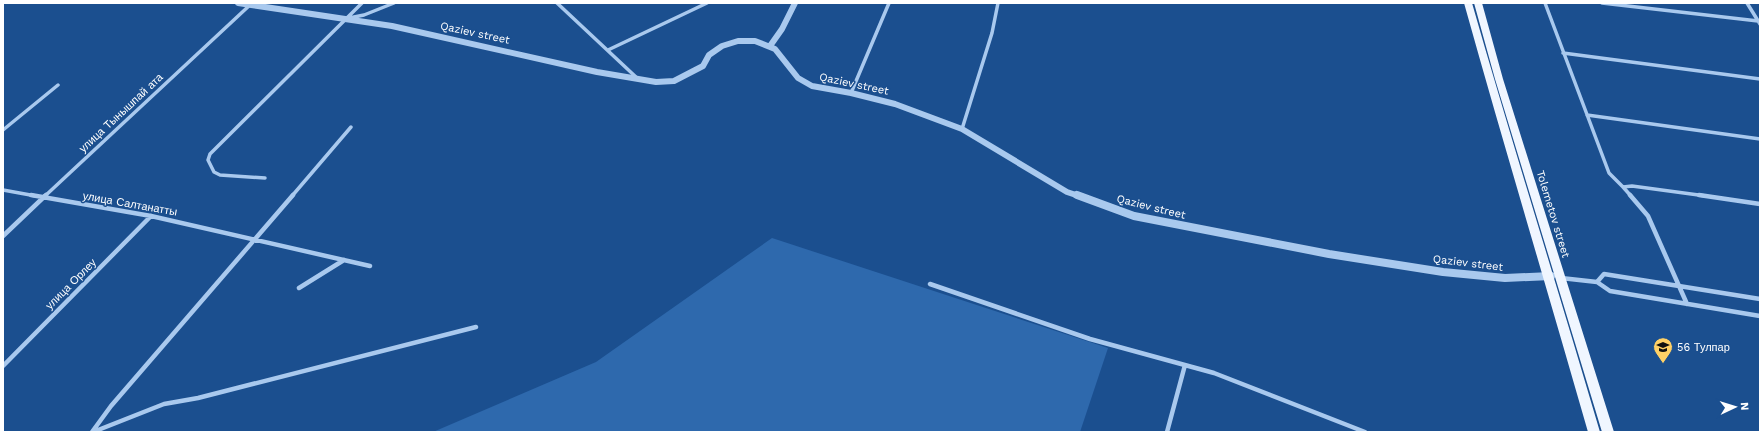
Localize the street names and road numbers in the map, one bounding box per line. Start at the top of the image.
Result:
street label: Qaziev street [439,19,511,47]
street label: улица Тынышпай ата [76,70,166,155]
street label: Qaziev street [818,70,890,98]
street label: Tolemetov street [1534,169,1573,260]
street label: улица Салтанатты [82,189,178,219]
street label: Qaziev street [1115,192,1187,222]
street label: Qaziev street [1432,252,1504,274]
street label: улица Орлеу [43,256,99,312]

